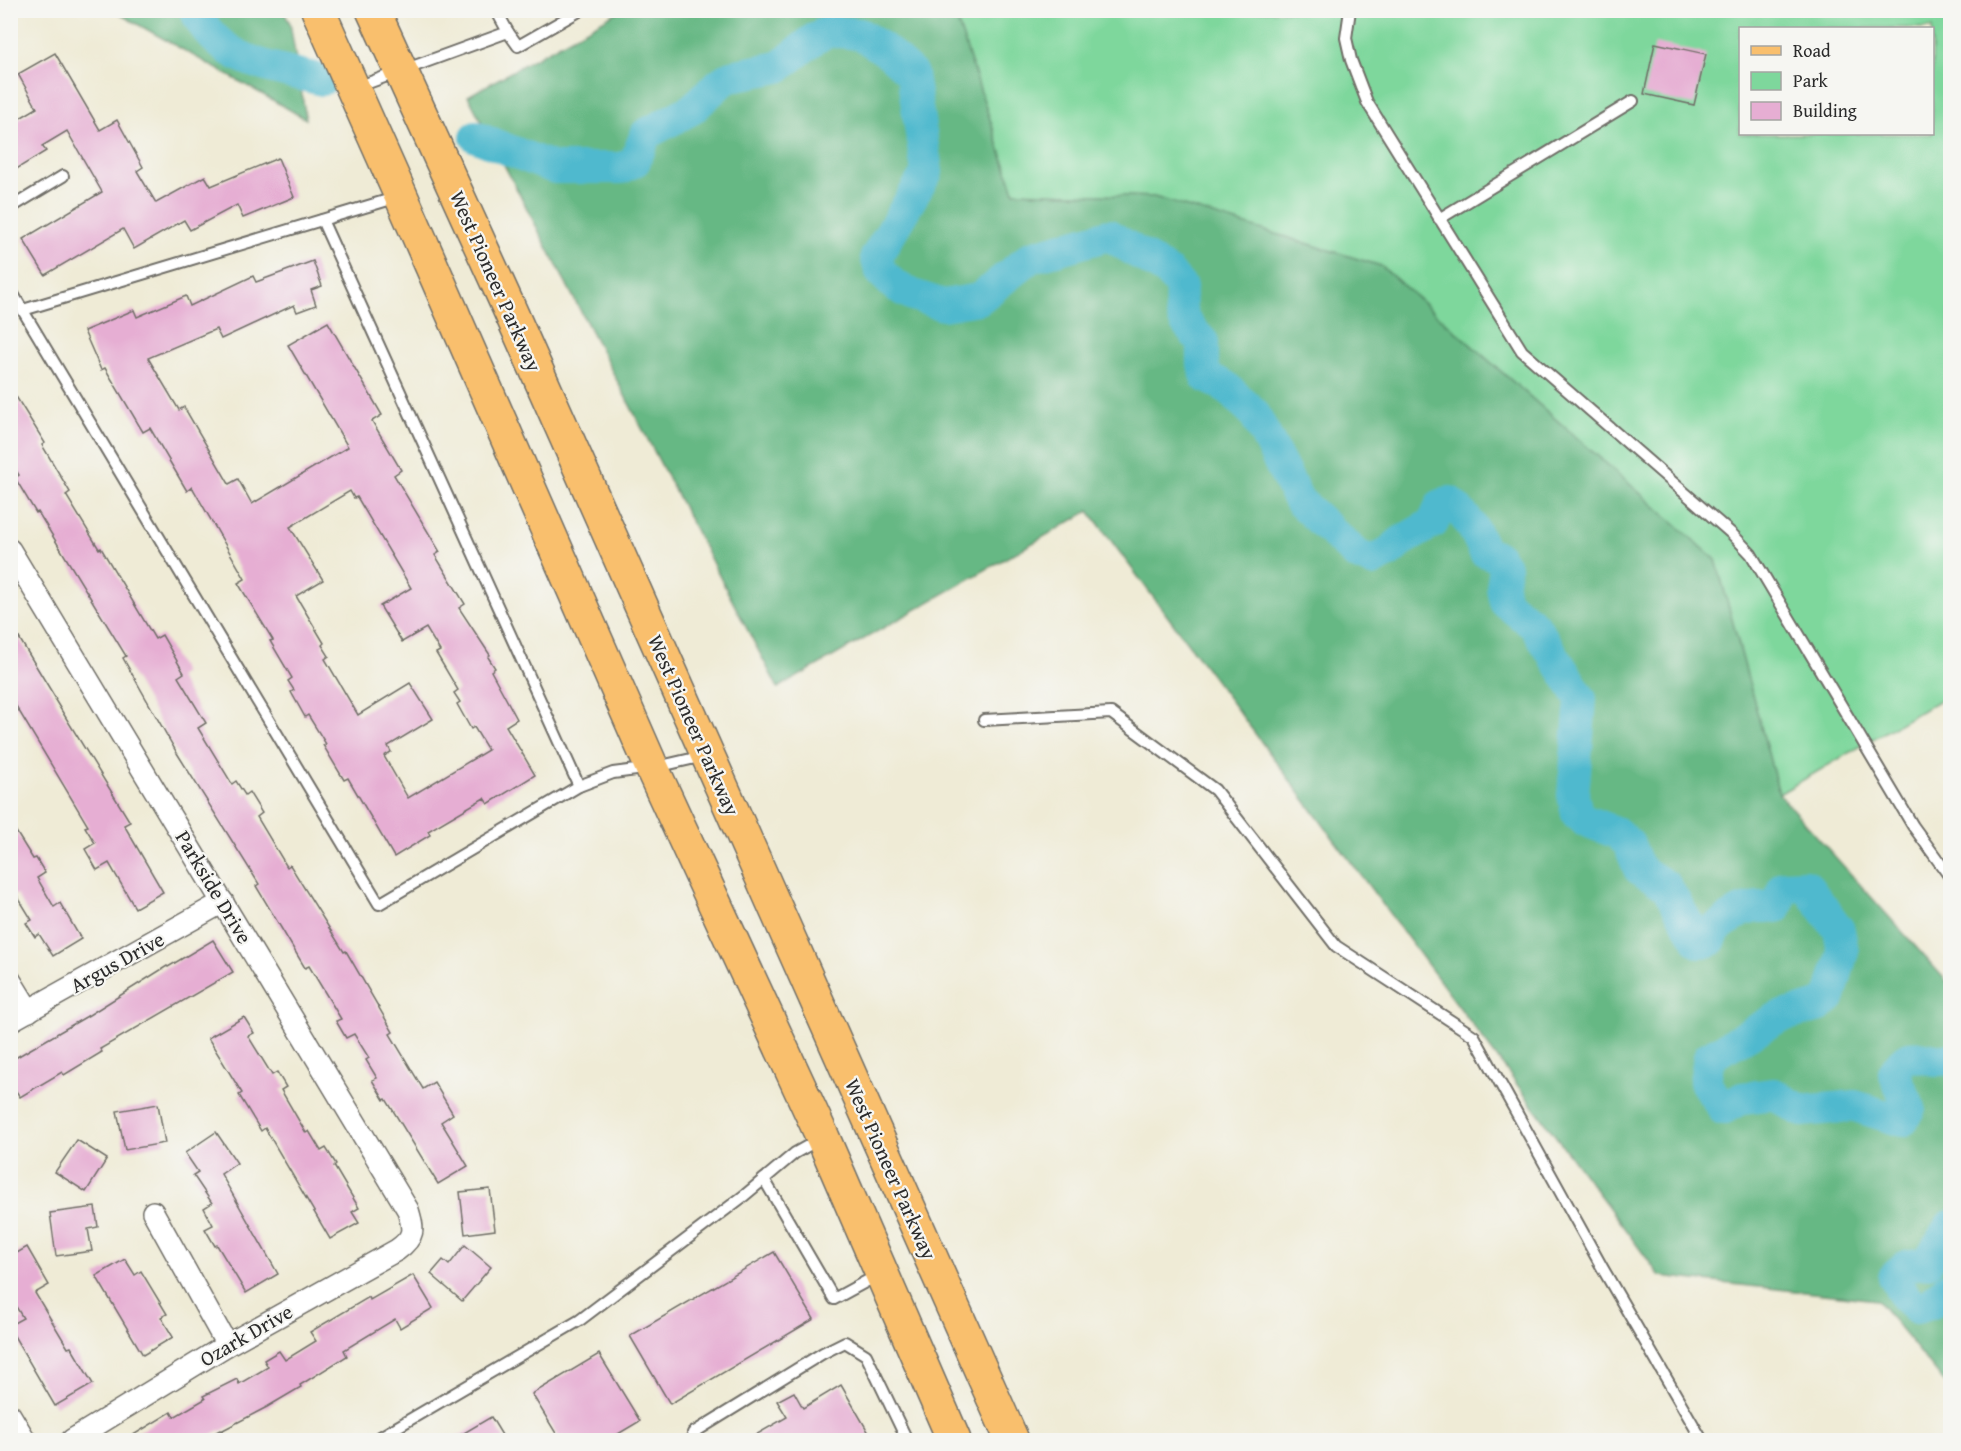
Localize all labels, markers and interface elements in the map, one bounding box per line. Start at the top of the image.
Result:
legend [1739,27,1934,135]
text: Road [1793,37,1831,64]
text: Park [1793,67,1829,94]
text: Building [1793,97,1857,124]
street label: West Pioneer Parkway [442,185,550,377]
street label: West Pioneer Parkway [640,629,748,821]
street label: Parkside Drive [168,824,260,950]
street label: Argus Drive [64,923,170,1001]
street label: West Pioneer Parkway [837,1073,945,1265]
street label: Ozark Drive [194,1296,298,1374]

